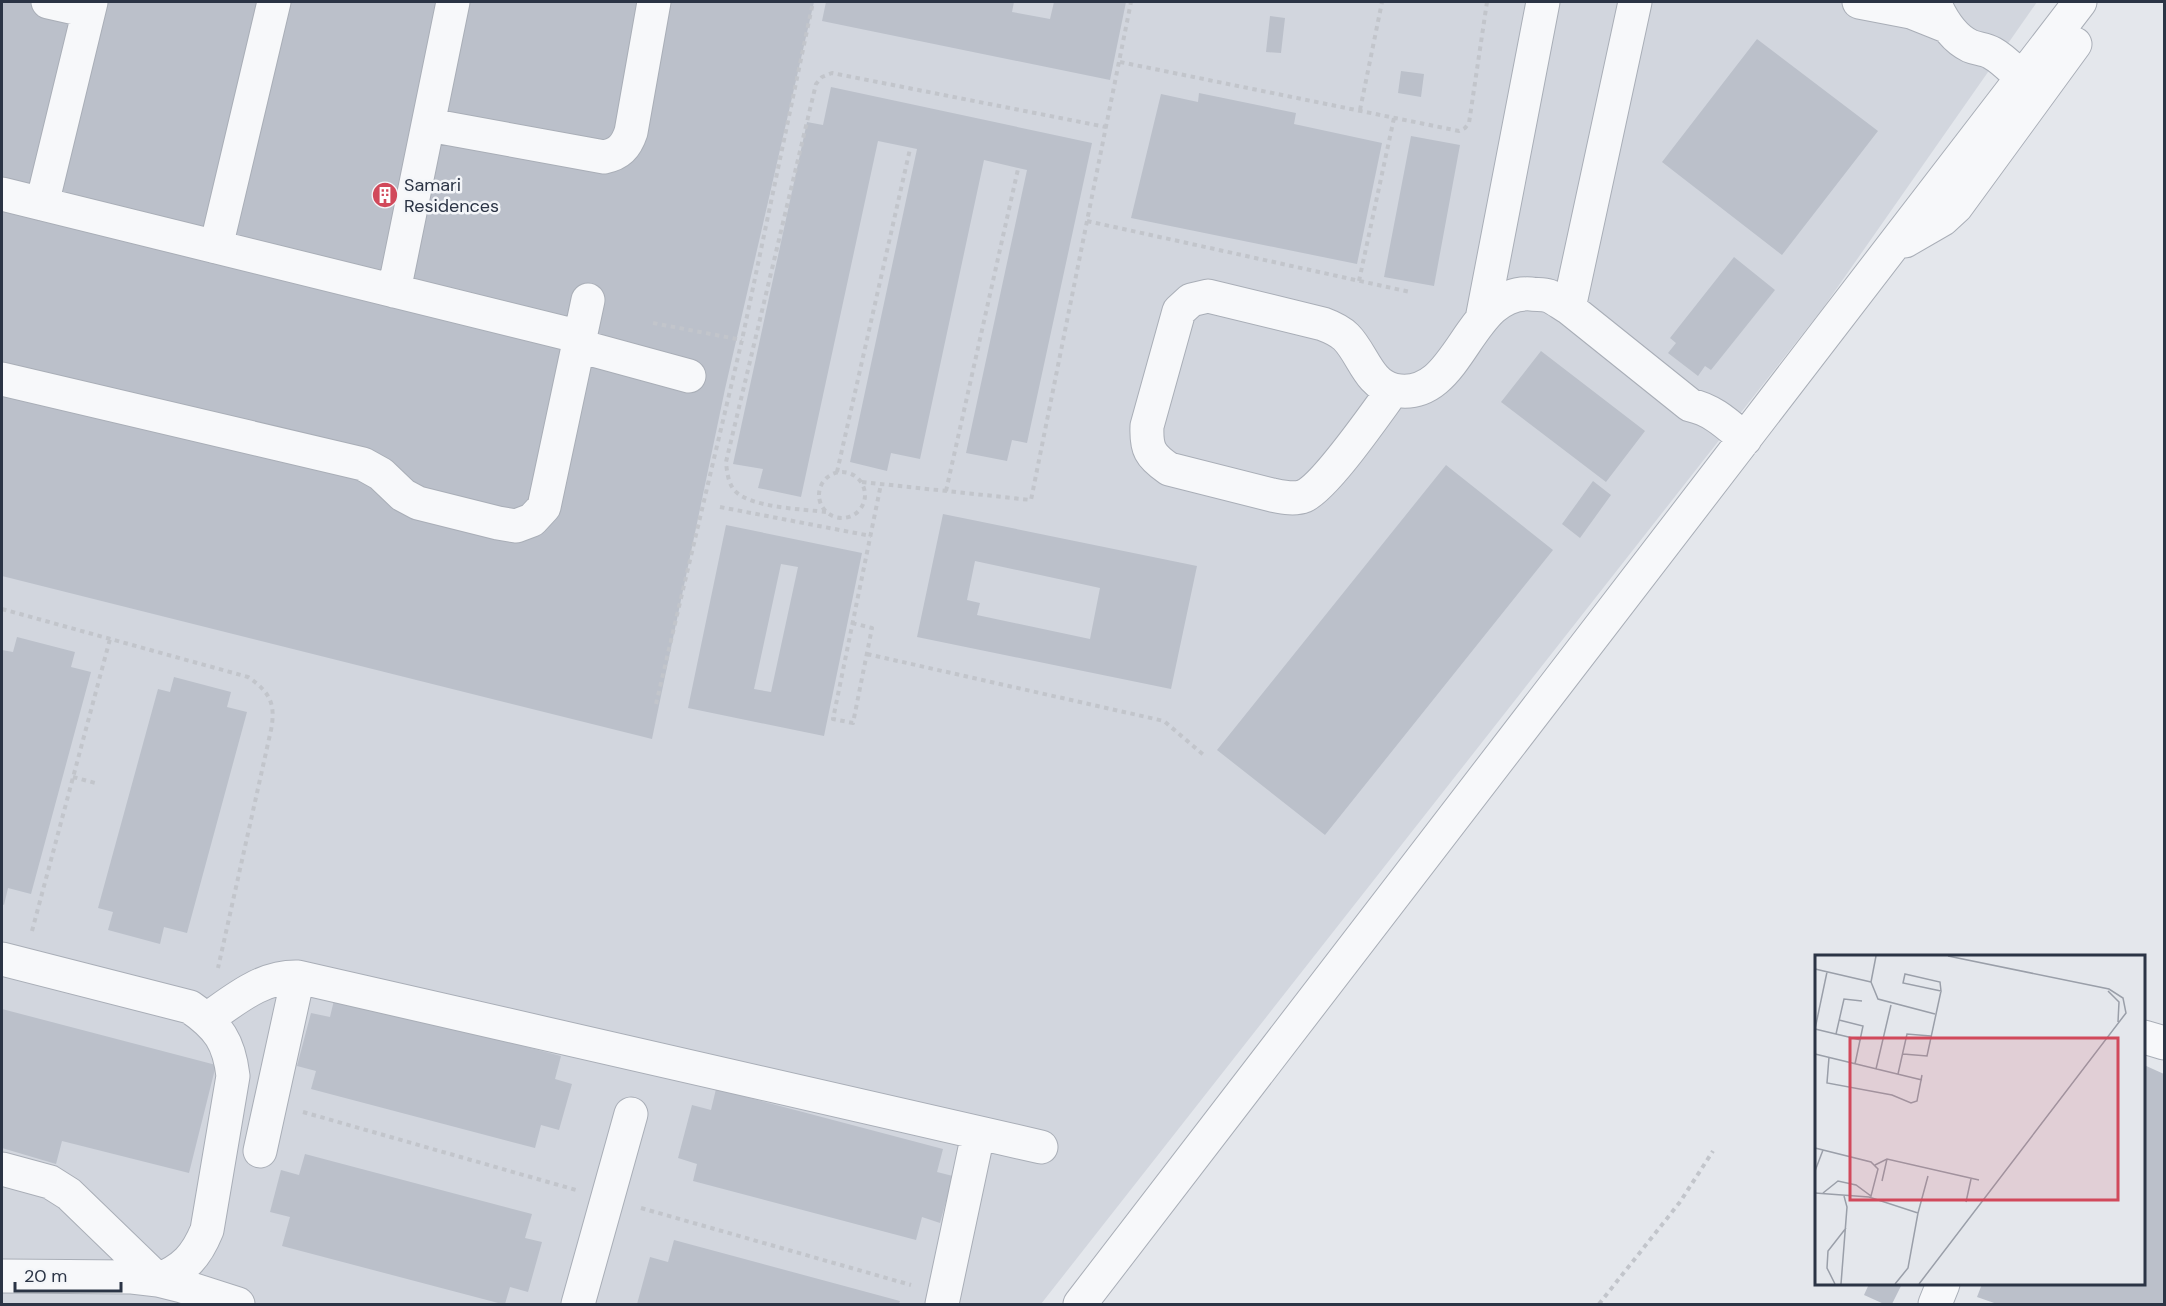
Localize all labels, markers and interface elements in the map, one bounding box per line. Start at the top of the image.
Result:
place label: Samari Residences [404,173,499,218]
building icon: Samari Residences [370,180,400,210]
inset map [1815,955,2145,1285]
scale bar [15,1255,122,1293]
text: 20 m [24,1264,67,1288]

